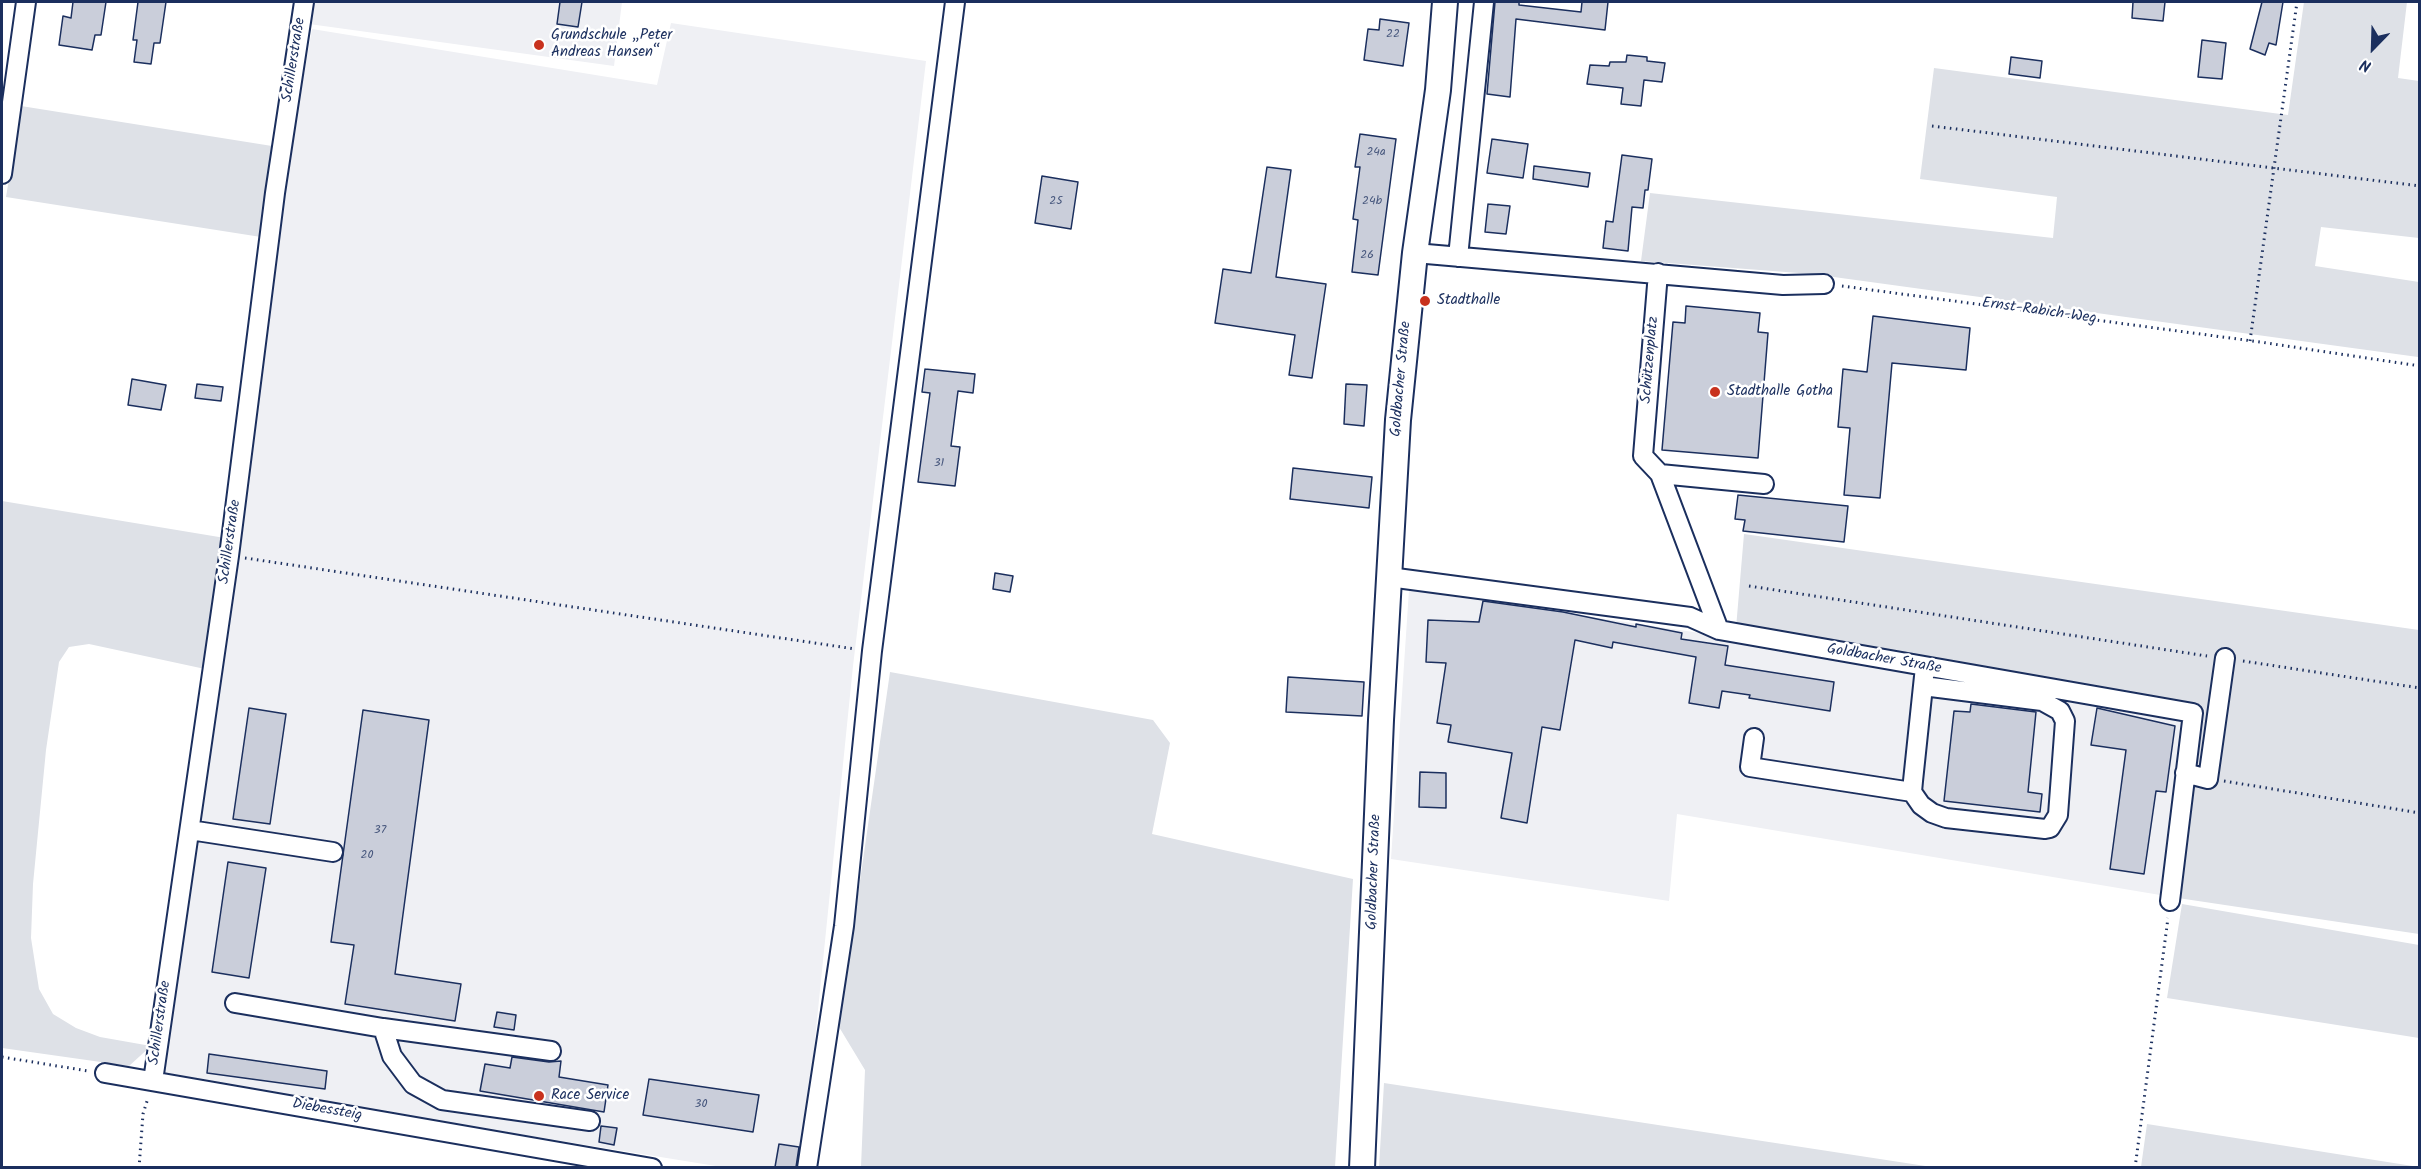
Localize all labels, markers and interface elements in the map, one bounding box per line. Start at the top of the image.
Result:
street label: Schillerstraße [279,17,311,103]
north arrow [2343,18,2403,78]
place label: Grundschule „Peter Andreas Hansen“ [551,27,672,62]
house number: 22 [1386,28,1400,42]
marker: Grundschule „Peter Andreas Hansen“ [532,38,546,52]
text: N [2356,52,2375,79]
house number: 24a [1366,146,1386,160]
house number: 25 [1049,195,1063,209]
house number: 24b [1362,195,1382,209]
house number: 26 [1360,249,1374,263]
place label: Stadthalle [1437,292,1500,310]
marker: Stadthalle [1418,294,1432,308]
street label: Ernst-Rabich-Weg [1981,295,2097,329]
street label: Schützenplatz [1638,316,1664,404]
street label: Goldbacher Straße [1388,321,1416,437]
place label: Stadthalle Gotha [1727,383,1833,401]
marker: Stadthalle Gotha [1708,385,1722,399]
house number: 31 [934,457,944,471]
street label: Schillerstraße [216,499,246,585]
street label: Goldbacher Straße [1825,641,1943,679]
street label: Goldbacher Straße [1364,814,1386,930]
house number: 37 [374,824,386,838]
house number: 20 [361,849,373,863]
street label: Schillerstraße [146,980,176,1066]
place label: Race Service [551,1087,629,1105]
marker: Race Service [532,1089,546,1103]
street label: Diebessteig [291,1096,363,1126]
house number: 30 [695,1098,707,1112]

